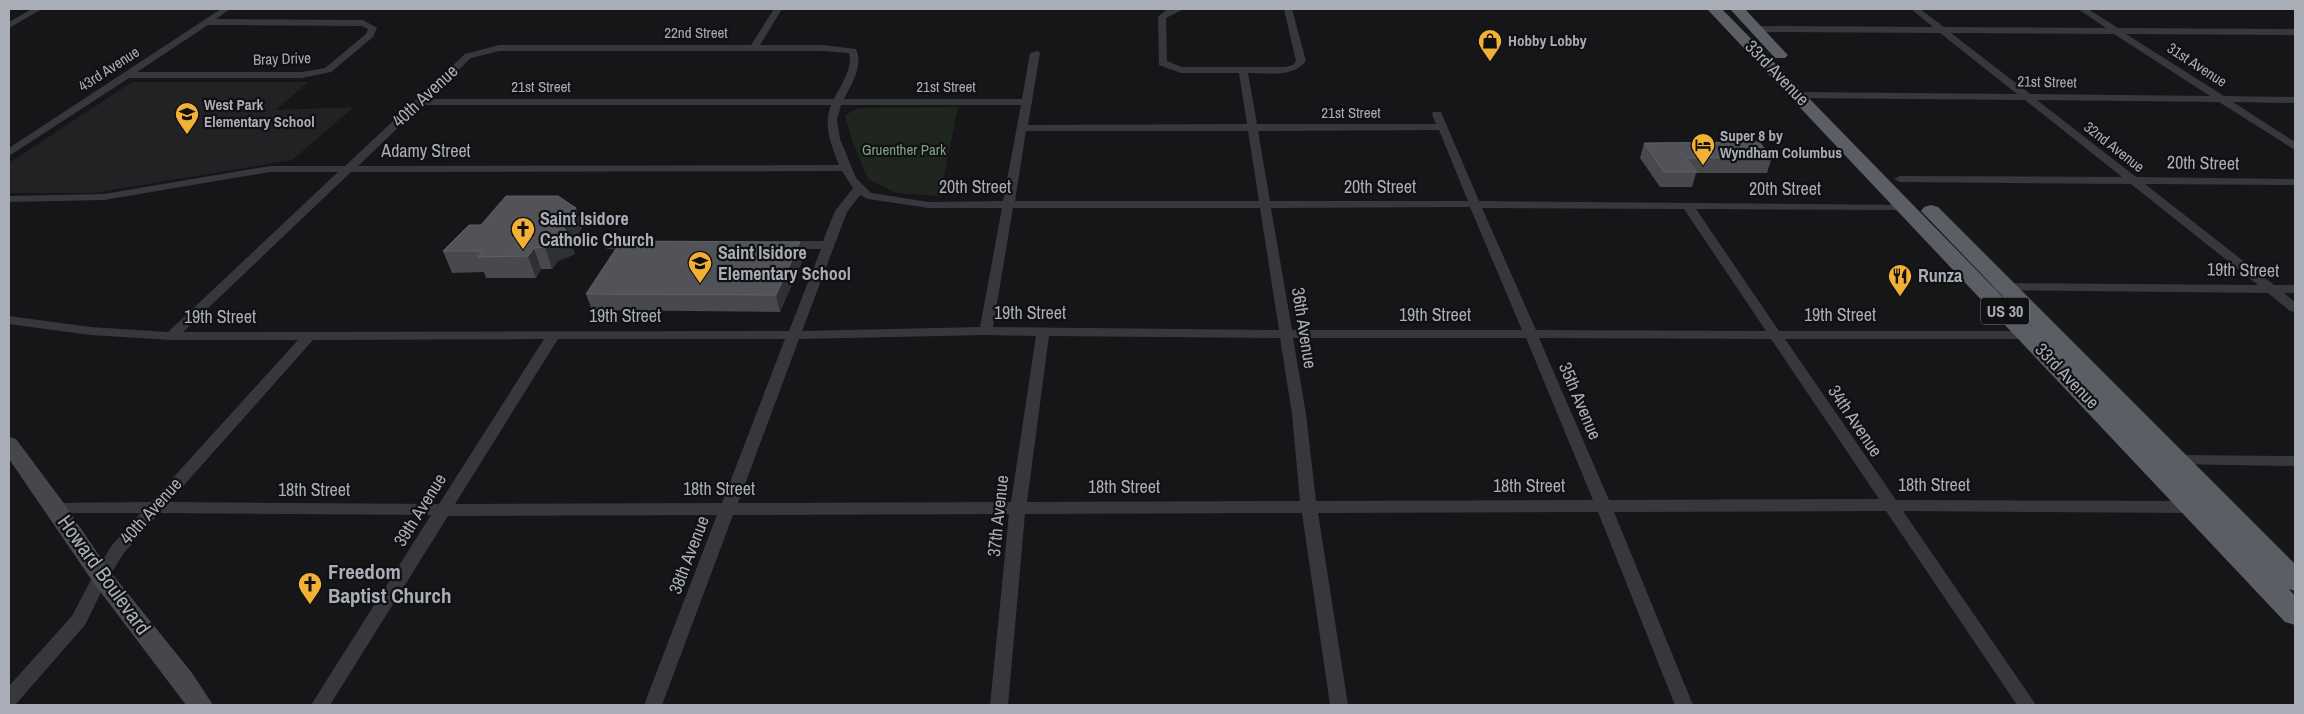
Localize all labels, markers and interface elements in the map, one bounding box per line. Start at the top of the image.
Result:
street label: 22nd Street [664,22,728,43]
shop icon: Hobby Lobby [1477,28,1503,62]
place label: Hobby Lobby [1508,30,1587,51]
street label: 33rd Avenue [1740,34,1815,111]
street label: 31st Avenue [2163,37,2231,92]
street label: 43rd Avenue [74,41,143,96]
street label: Bray Drive [253,47,312,70]
street label: 40th Avenue [386,59,463,133]
street label: 21st Street [2017,70,2078,93]
street label: 21st Street [511,76,571,97]
street label: 21st Street [916,76,976,97]
place label: West Park Elementary School [204,94,315,132]
school or university icon: West Park Elementary School [174,101,200,135]
street label: 21st Street [1321,102,1381,123]
street label: 32nd Avenue [2080,116,2149,177]
place label: Super 8 by Wyndham Columbus [1720,125,1842,163]
hotel icon: Super 8 by Wyndham Columbus [1690,132,1716,166]
street label: Adamy Street [380,138,471,163]
park label: Gruenther Park [862,139,947,160]
street label: 20th Street [2167,149,2239,176]
street label: 20th Street [939,174,1011,199]
street label: 20th Street [1344,174,1416,199]
street label: 20th Street [1749,176,1821,201]
place label: Saint Isidore Catholic Church [540,206,654,252]
church icon: Saint Isidore Catholic Church [510,216,536,250]
place label: Saint Isidore Elementary School [718,240,851,286]
school or university icon: Saint Isidore Elementary School [687,250,713,284]
street label: 19th Street [2207,256,2279,283]
restaurant icon: Runza [1887,263,1913,297]
place label: Runza [1918,263,1963,288]
street label: 36th Avenue [1286,286,1323,370]
road number: US 30 [1981,298,2029,324]
street label: 19th Street [994,300,1066,325]
street label: 19th Street [1399,302,1471,327]
street label: 19th Street [1804,302,1876,327]
street label: 19th Street [589,303,661,328]
street label: 19th Street [184,304,256,329]
street label: 33rd Avenue [2030,337,2105,414]
street label: 35th Avenue [1553,358,1608,443]
street label: 34th Avenue [1822,380,1889,462]
street label: 39th Avenue [387,468,452,551]
street label: 40th Avenue [114,472,187,549]
street label: 18th Street [1898,472,1970,497]
street label: 18th Street [1493,473,1565,498]
street label: 37th Avenue [981,474,1014,558]
street label: 18th Street [1088,474,1160,499]
street label: 18th Street [683,476,755,501]
street label: 18th Street [278,477,350,502]
street label: Howard Boulevard [51,509,158,641]
street label: 38th Avenue [662,512,715,597]
place label: Freedom Baptist Church [328,557,451,610]
church icon: Freedom Baptist Church [297,571,323,605]

